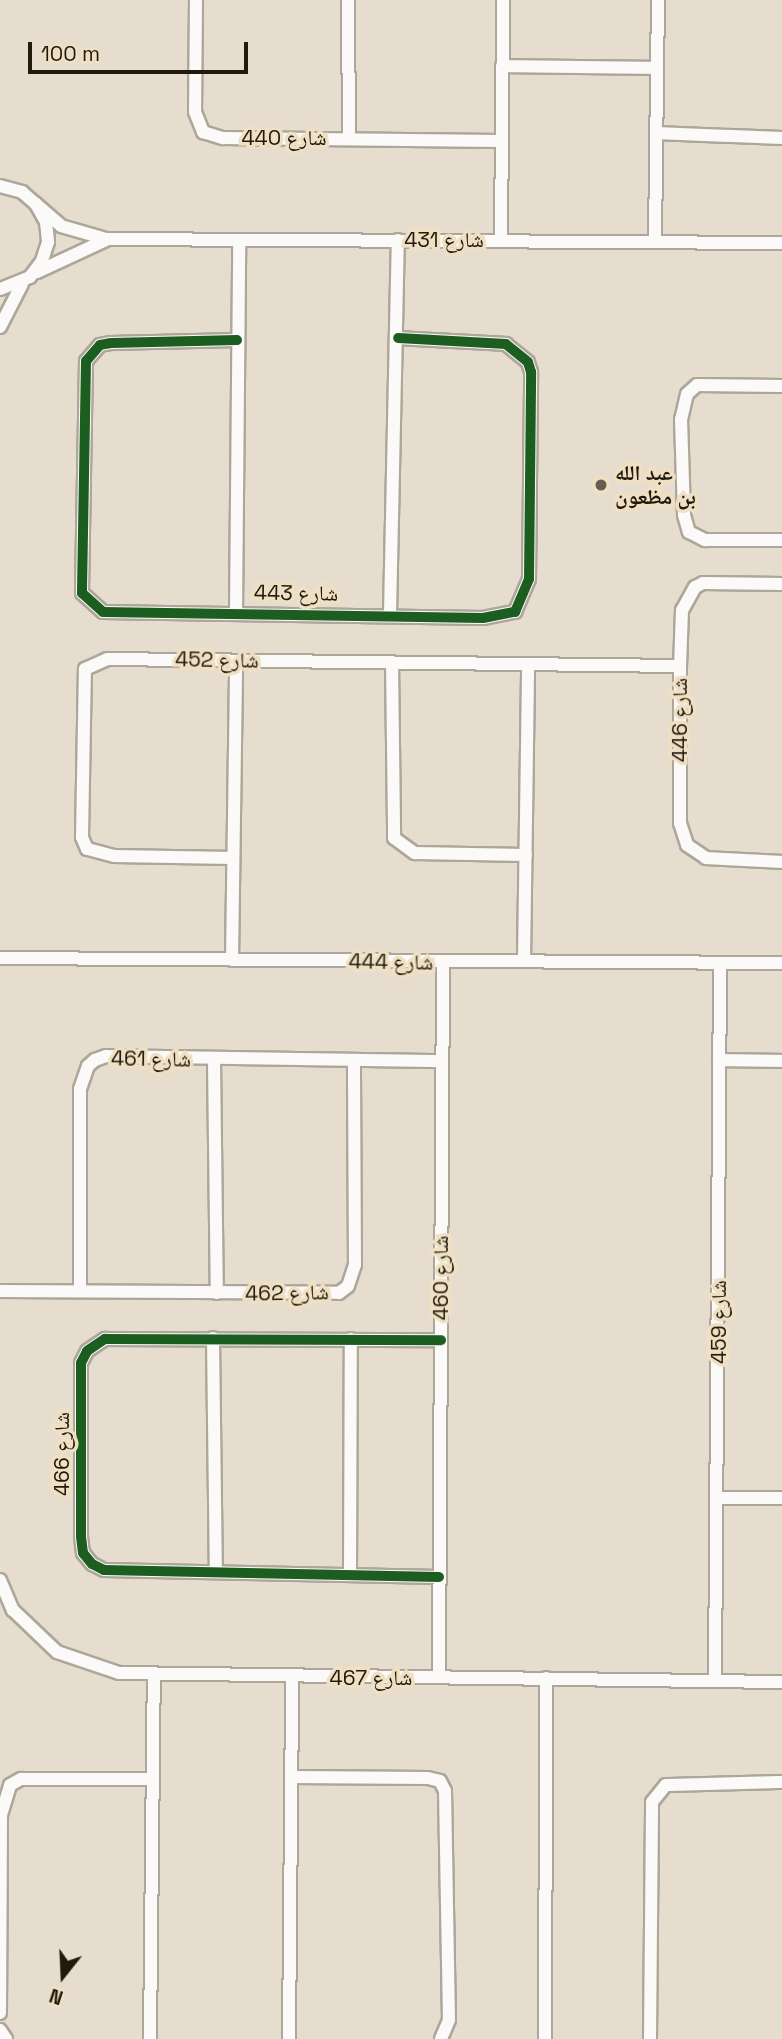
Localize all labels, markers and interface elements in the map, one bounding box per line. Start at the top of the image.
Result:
scale bar [32,28,252,72]
text: 100 m [41,40,100,67]
street label: شارع 440 [241,125,327,151]
street label: شارع 431 [404,227,484,253]
place label: عبد الله بن مظعون [615,460,696,510]
marker: عبد الله بن مظعون [593,477,609,493]
street label: شارع 443 [254,580,338,606]
street label: شارع 452 [175,647,259,673]
street label: شارع 446 [667,678,693,762]
street label: شارع 444 [348,949,434,975]
street label: شارع 461 [111,1046,191,1072]
street label: شارع 460 [428,1236,454,1320]
street label: شارع 462 [245,1280,329,1306]
street label: شارع 459 [706,1280,732,1364]
street label: شارع 466 [49,1412,75,1496]
street label: شارع 467 [330,1665,412,1691]
north arrow [28,1941,98,2011]
text: N [46,1983,66,2010]

